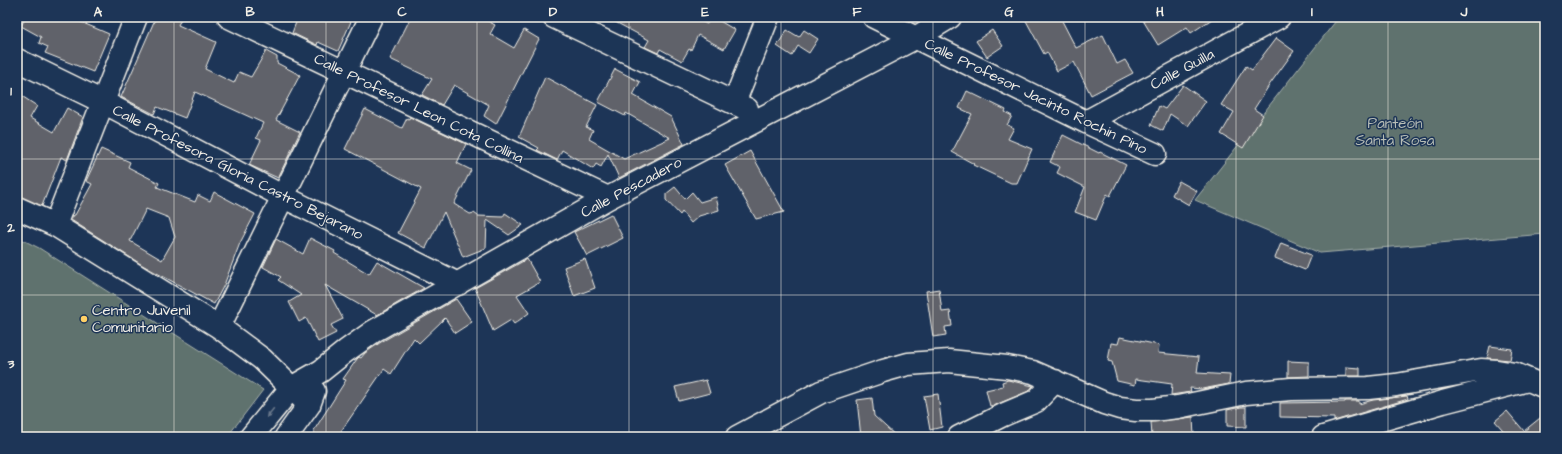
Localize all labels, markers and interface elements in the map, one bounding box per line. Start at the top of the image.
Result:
text: A [94,3,103,21]
text: B [245,3,255,21]
text: C [397,3,407,21]
text: D [549,3,558,21]
text: E [701,3,709,21]
text: F [852,3,862,21]
text: G [1004,3,1014,21]
text: H [1156,3,1164,21]
text: I [1311,3,1313,21]
text: J [1460,3,1468,21]
street label: Calle Profesor Jacinto Rochin Pino [921,33,1151,160]
street label: Calle Quilla [1146,44,1218,95]
street label: Calle Profesor Leon Cota Collina [310,48,528,169]
text: 1 [10,82,12,100]
street label: Calle Profesora Gloria Castro Bejarano [109,100,367,245]
park label: Panteón Santa Rosa [1356,113,1435,151]
street label: Calle Pescadero [577,152,686,223]
text: 2 [6,219,15,237]
place label: Centro Juvenil Comunitario [92,300,191,338]
marker: Centro Juvenil Comunitario [79,314,89,324]
text: 3 [7,355,15,373]
one-way arrow [266,408,275,419]

